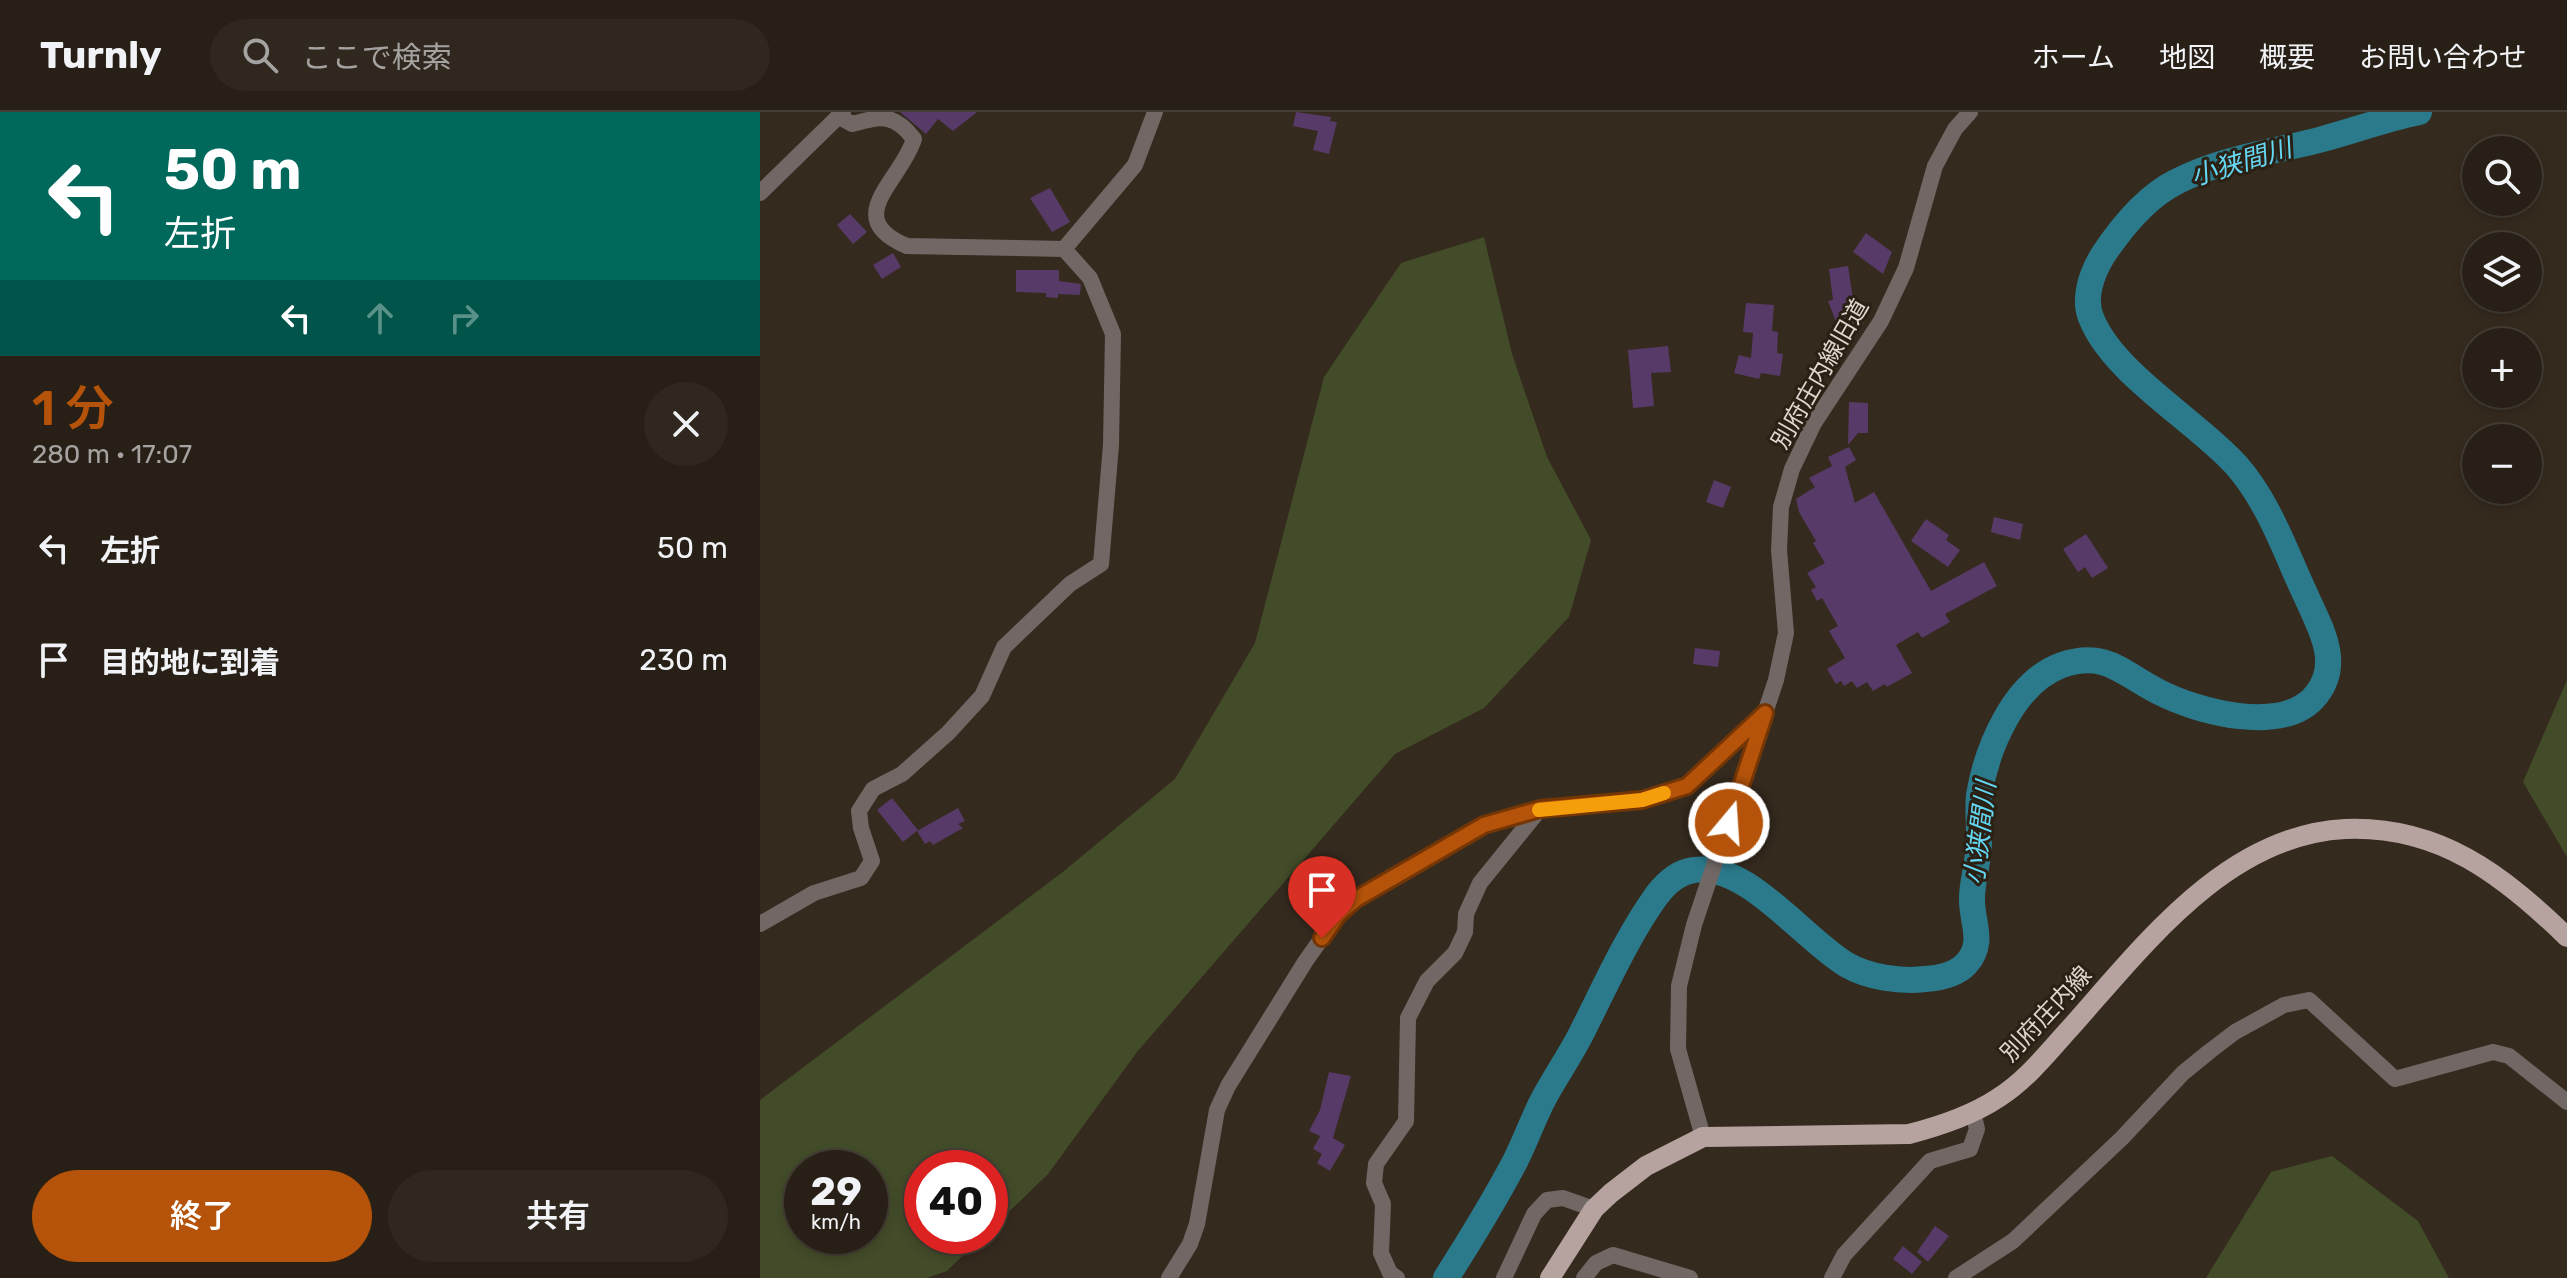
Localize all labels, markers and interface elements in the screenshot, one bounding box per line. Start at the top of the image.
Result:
search box [210,19,770,91]
text: Turnly [40,32,162,78]
icon: search [238,33,282,77]
text: ここで検索 [302,40,452,76]
text: ホーム [2032,41,2115,74]
text: 地図 [2159,41,2215,74]
text: 概要 [2259,41,2315,74]
text: お問い合わせ [2359,41,2527,74]
water label: 小狭間川 [2187,132,2298,193]
map controls [2462,136,2542,504]
button: search [2462,136,2542,216]
text: 50 m [164,137,301,203]
icon: left [32,144,136,248]
text: 左折 [164,212,236,255]
button: layers [2462,232,2542,312]
street label: 別府庄内線旧道 [1766,294,1874,454]
icon: left [274,296,318,340]
icon: ahead [358,296,402,340]
icon: right [442,296,486,340]
button: + [2462,328,2542,408]
text: 1 分 [32,380,114,437]
button: close [644,382,728,466]
button: − [2462,424,2542,504]
text: 280 m · 17:07 [32,439,192,470]
icon: left [32,526,76,570]
text: 50 m [657,530,728,566]
text: 左折 [100,533,160,569]
icon: arrive [32,638,76,682]
text: 230 m [639,642,728,678]
text: 目的地に到着 [100,645,280,681]
water label: 小狭間川 [1959,777,2003,887]
position arrow [1687,781,1771,865]
pin [1288,856,1356,938]
icon: arrive [1300,868,1344,912]
street label: 別府庄内線 [1995,961,2097,1067]
speed limit sign: 40 [904,1150,1008,1254]
text: 29 [810,1168,862,1215]
button: 終了 [32,1170,372,1262]
button: 共有 [388,1170,728,1262]
text: km/h [811,1210,861,1234]

